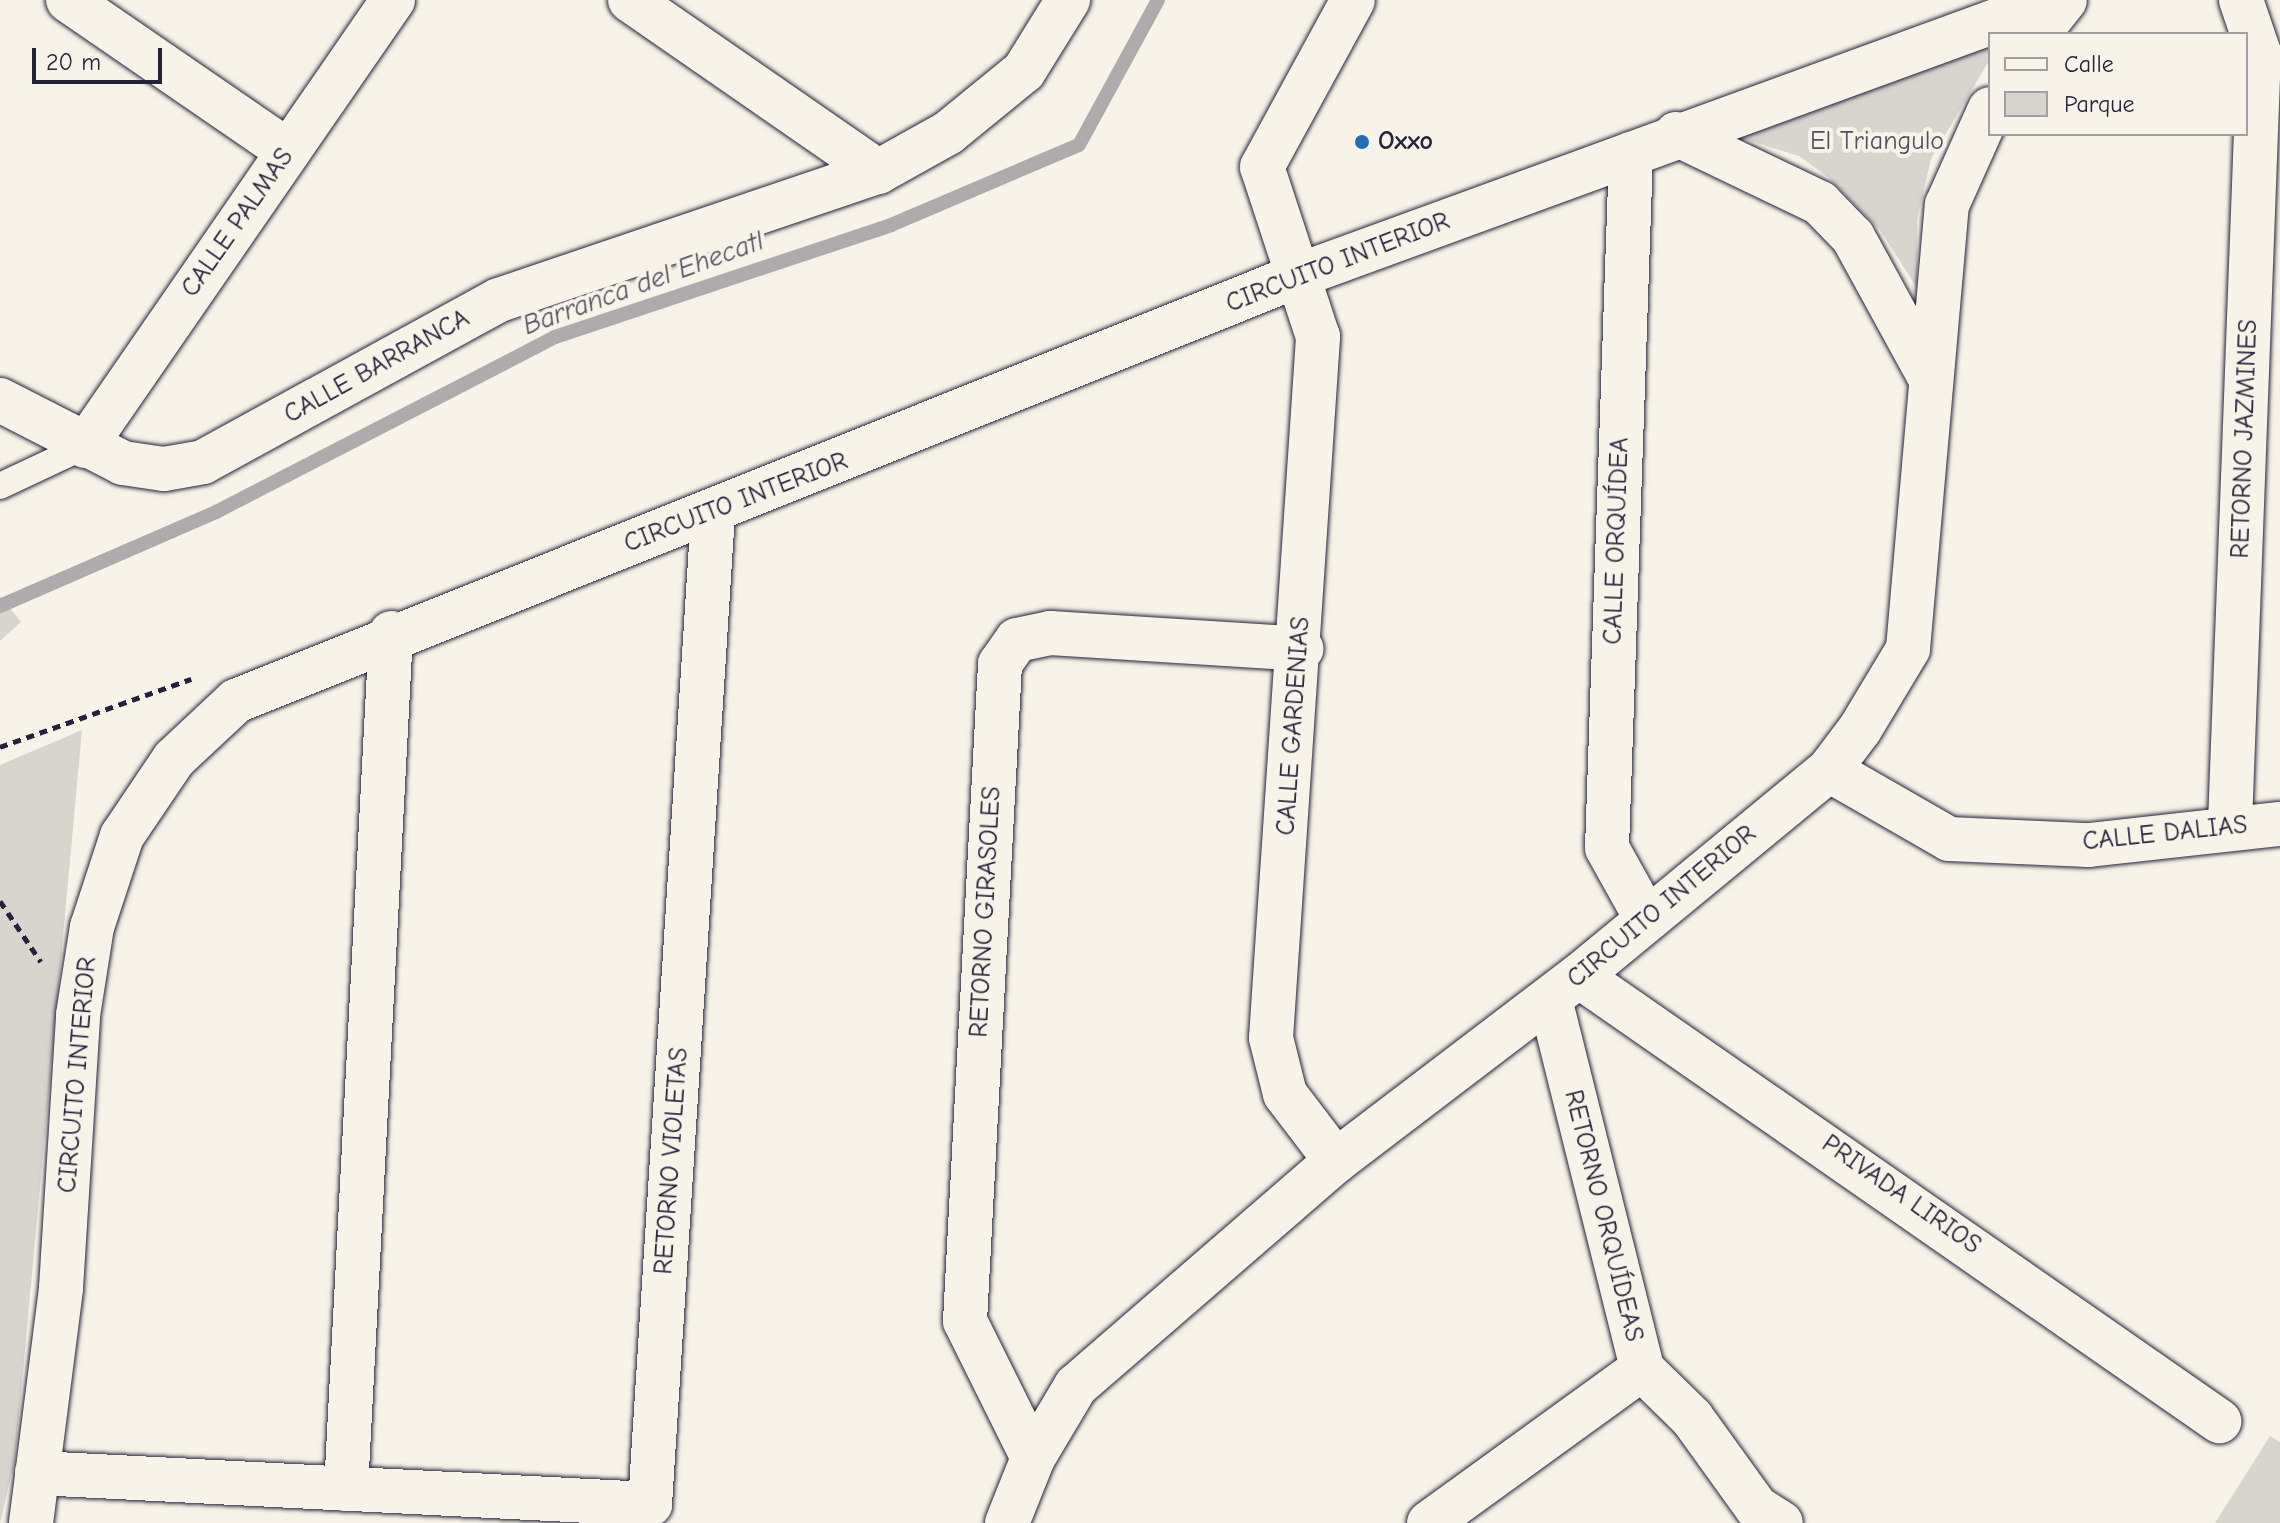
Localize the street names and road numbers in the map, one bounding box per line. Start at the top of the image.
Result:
street label: CALLE PALMAS [175,143,301,303]
street label: CIRCUITO INTERIOR [1222,206,1454,320]
street label: CALLE BARRANCA [279,303,475,431]
street label: RETORNO JAZMINES [2225,319,2265,559]
street label: CALLE ORQUÍDEA [1598,437,1636,645]
street label: CIRCUITO INTERIOR [620,446,852,560]
street label: CALLE GARDENIAS [1271,615,1317,837]
street label: RETORNO GIRASOLES [964,786,1008,1038]
street label: CALLE DALIAS [2081,810,2249,858]
street label: CIRCUITO INTERIOR [1561,819,1763,995]
street label: CIRCUITO INTERIOR [52,956,104,1194]
street label: RETORNO VIOLETAS [649,1046,695,1276]
street label: RETORNO ORQUÍDEAS [1557,1087,1649,1345]
street label: PRIVADA LIRIOS [1815,1129,1987,1261]

